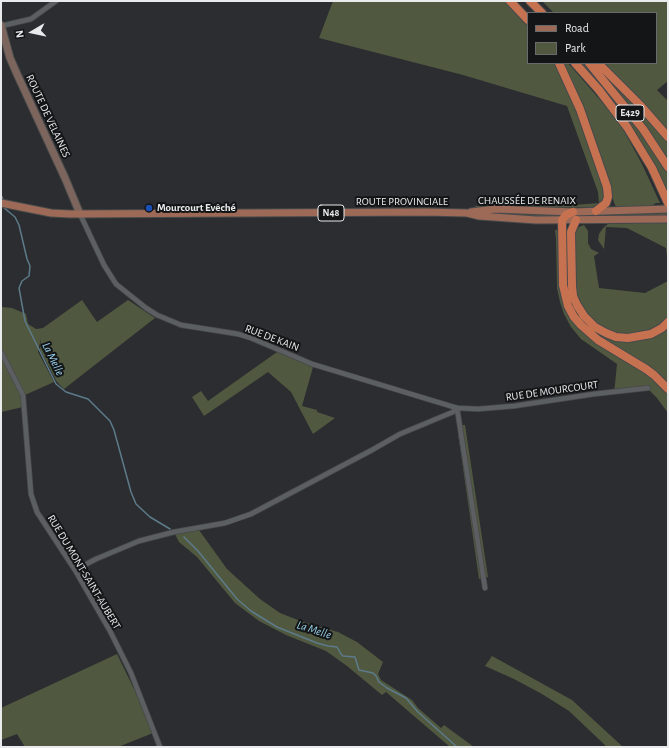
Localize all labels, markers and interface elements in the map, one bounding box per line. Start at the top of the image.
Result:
north arrow [12,12,52,52]
legend [527,12,657,64]
text: Road [565,22,589,34]
text: N [14,29,26,39]
text: Park [565,42,586,54]
street label: ROUTE DE VELAINES [23,72,73,160]
road number: E429 [616,105,644,121]
street label: CHAUSSÉE DE RENAIX [478,194,576,208]
street label: ROUTE PROVINCIALE [356,195,448,209]
place label: Mourcourt Evêché [157,201,236,215]
marker: Mourcourt Evêché [144,203,154,213]
road number: N48 [318,205,344,221]
street label: RUE DE KAIN [243,322,301,354]
water label: La Melle [39,340,67,378]
street label: RUE DE MOURCOURT [505,378,599,404]
street label: RUE DU MONT-SAINT-AUBERT [45,512,123,632]
water label: La Melle [295,618,333,642]

